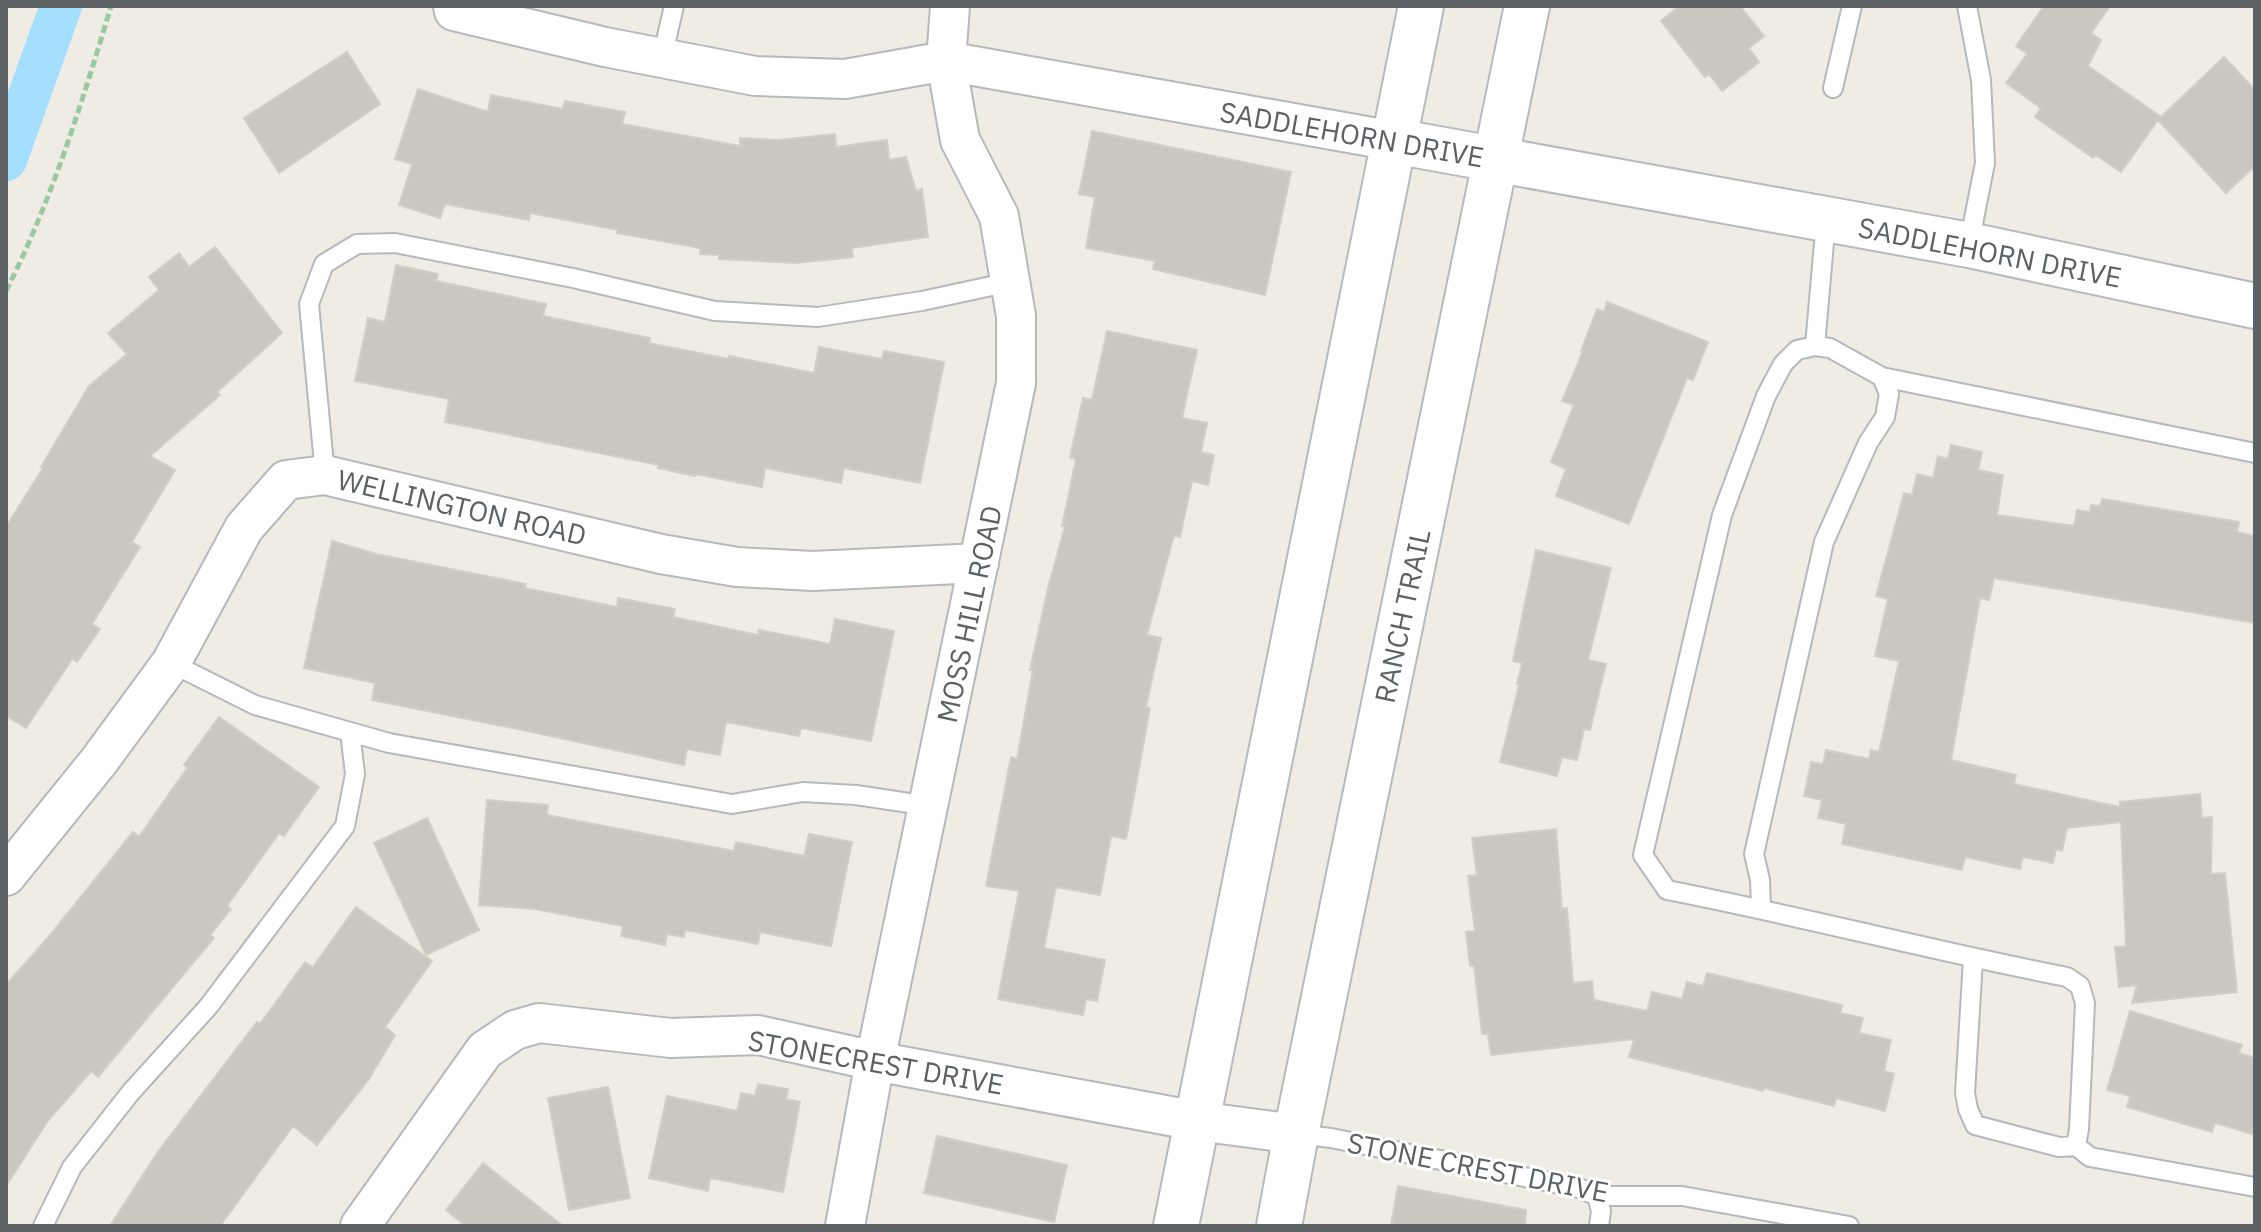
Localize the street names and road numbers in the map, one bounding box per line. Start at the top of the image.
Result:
street label: SADDLEHORN DRIVE [1217,93,1487,175]
street label: SADDLEHORN DRIVE [1855,208,2125,296]
street label: WELLINGTON ROAD [334,460,590,554]
street label: MOSS HILL ROAD [928,502,1010,726]
street label: RANCH TRAIL [1366,526,1438,706]
street label: STONECREST DRIVE [745,1021,1007,1103]
street label: STONE CREST DRIVE [1344,1124,1612,1210]

